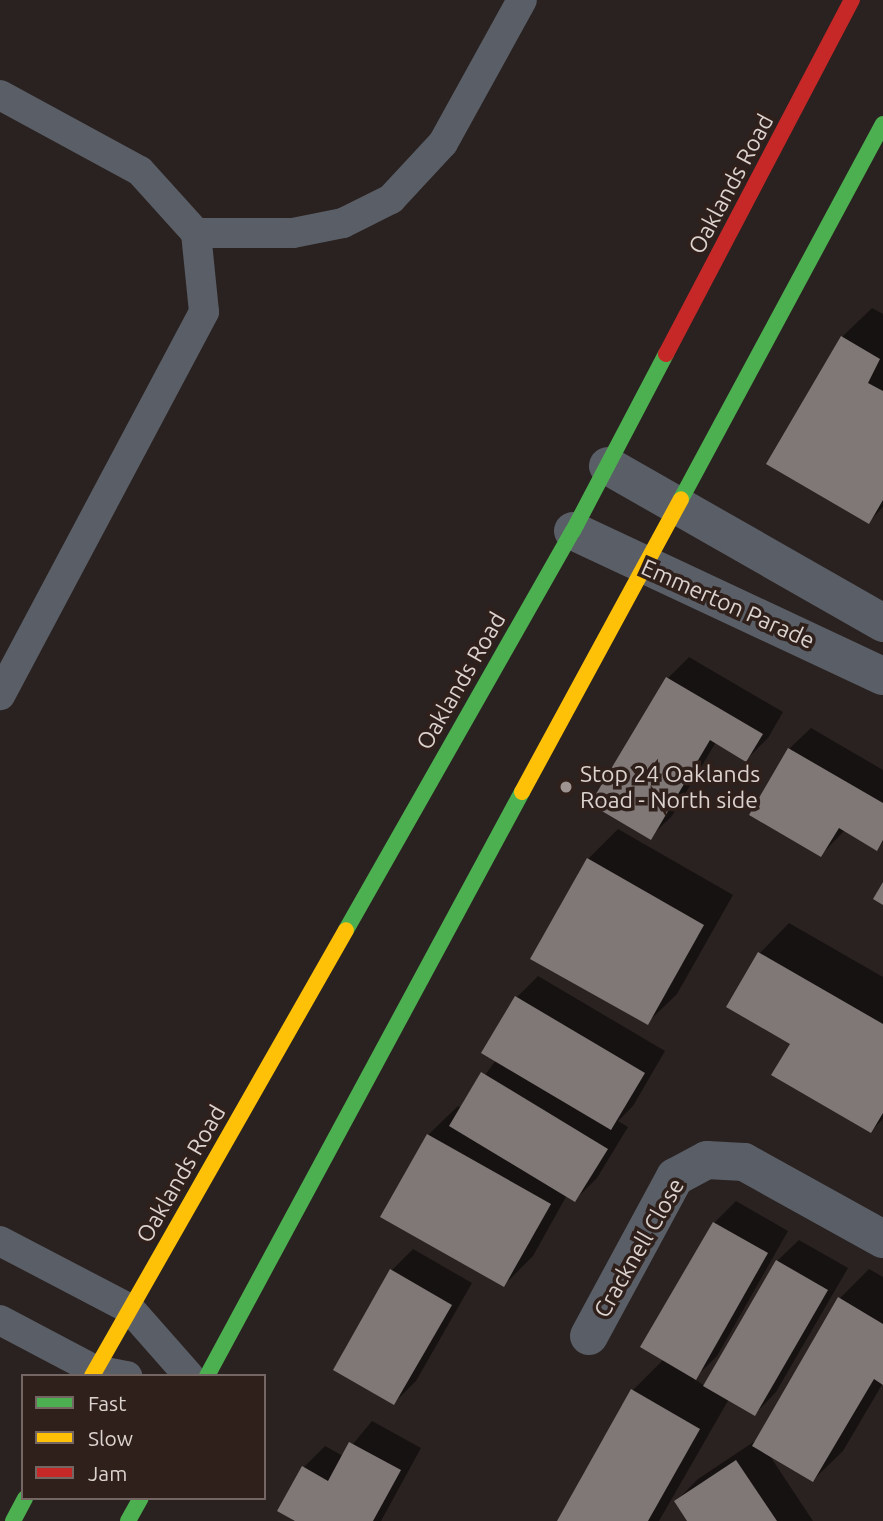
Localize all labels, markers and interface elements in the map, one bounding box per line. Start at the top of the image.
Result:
street label: Oaklands Road [683,110,779,258]
street label: Emmerton Parade [637,553,819,655]
street label: Oaklands Road [411,607,511,755]
place label: Stop 24 Oaklands Road - North side [580,760,760,814]
marker: Stop 24 Oaklands Road - North side [558,779,574,795]
street label: Oaklands Road [131,1100,231,1248]
street label: Cracknell Close [588,1173,690,1323]
legend [21,1374,266,1500]
text: Fast [88,1391,126,1415]
text: Slow [88,1426,133,1450]
text: Jam [88,1461,127,1485]

